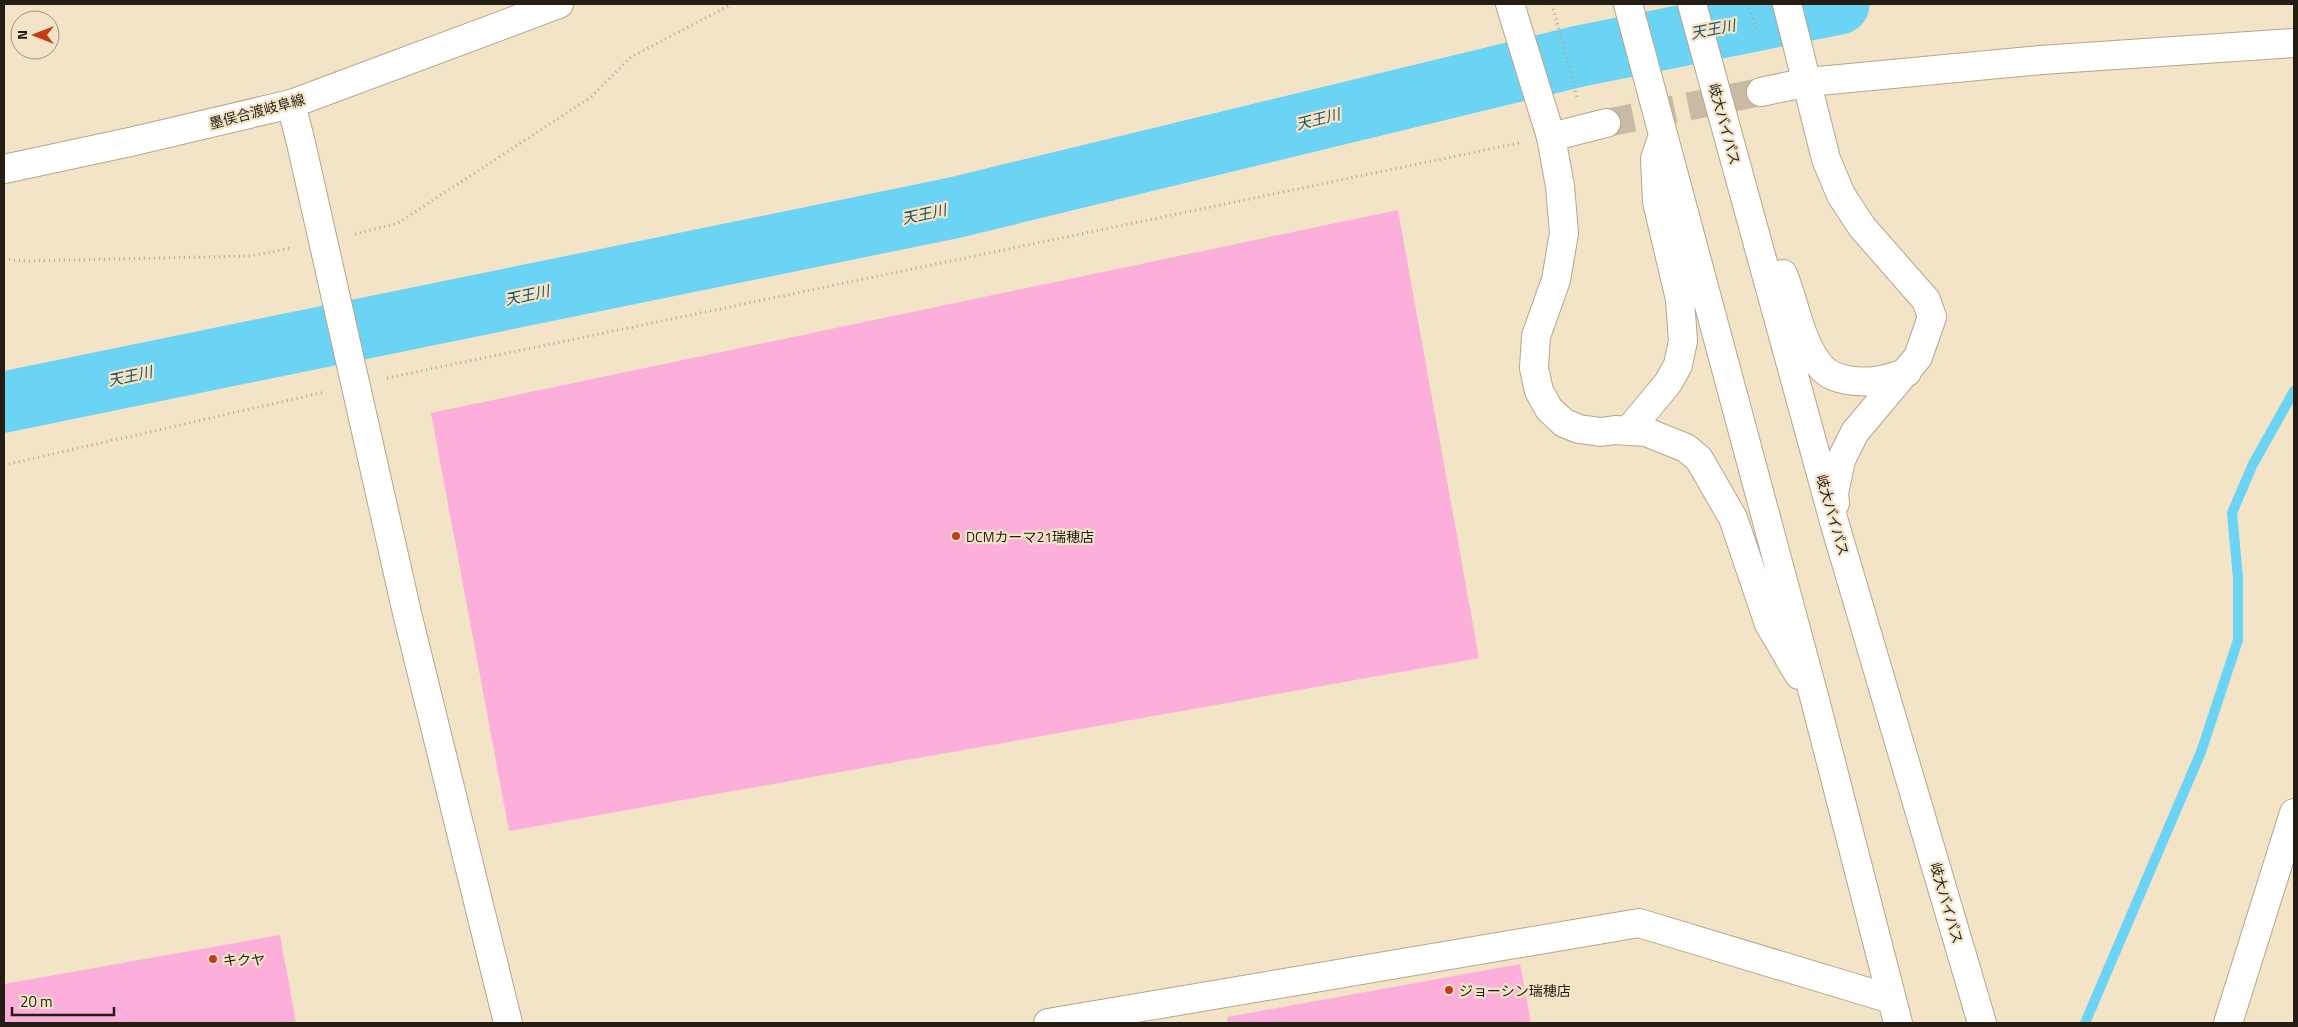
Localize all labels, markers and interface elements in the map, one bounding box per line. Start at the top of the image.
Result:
north arrow [10,10,60,60]
water label: 天王川 [1689,13,1739,45]
text: N [11,30,32,40]
street label: 岐大バイパス [1704,81,1746,167]
street label: 墨俣合渡岐阜線 [207,88,307,134]
water label: 天王川 [1293,102,1345,136]
water label: 天王川 [900,198,950,230]
water label: 天王川 [503,279,553,311]
water label: 天王川 [106,360,156,392]
street label: 岐大バイパス [1811,472,1855,558]
place label: DCMカーマ21瑞穂店 [966,526,1094,547]
marker: DCMカーマ21瑞穂店 [950,530,962,542]
street label: 岐大バイパス [1925,860,1969,946]
place label: キクヤ [223,949,265,970]
marker: キクヤ [207,953,219,965]
place label: ジョーシン瑞穂店 [1459,980,1571,1001]
scale bar [12,984,115,1016]
marker: ジョーシン瑞穂店 [1443,984,1455,996]
text: 20 m [20,990,53,1013]

